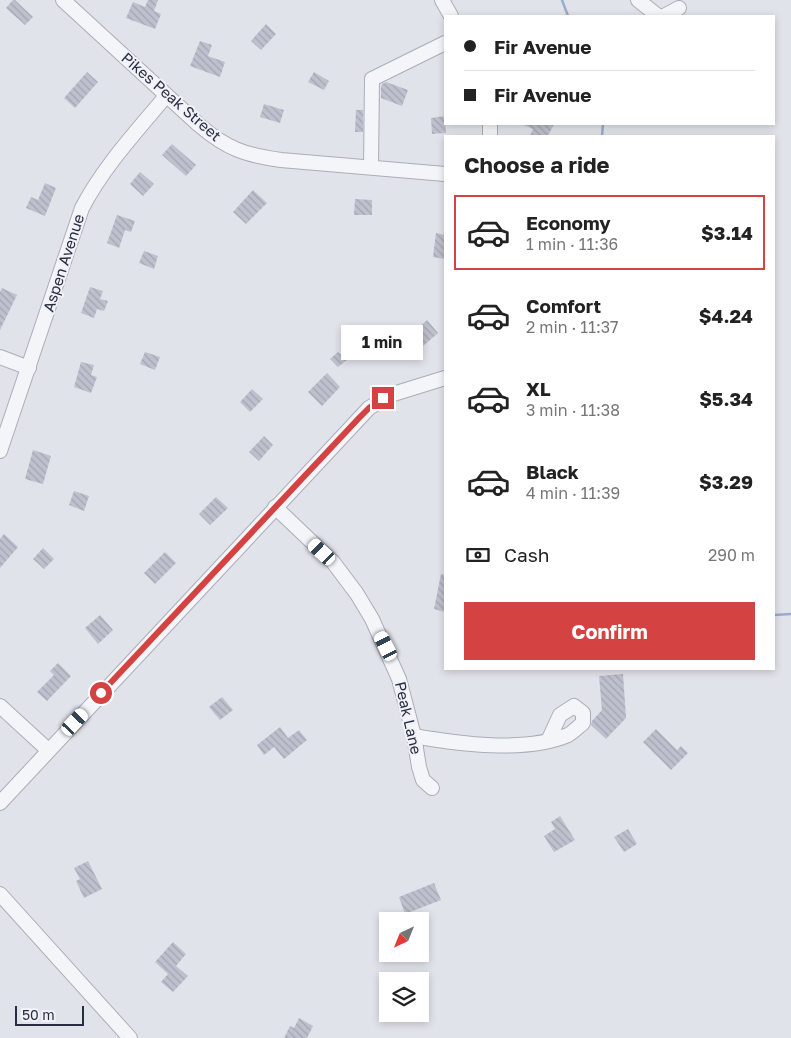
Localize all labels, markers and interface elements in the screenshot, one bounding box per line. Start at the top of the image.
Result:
text: Fir Avenue [494,35,591,58]
street label: Pikes Peak Street [118,48,225,144]
text: Fir Avenue [494,83,591,106]
text: Choose a ride [464,151,610,178]
icon: car [466,210,511,255]
street label: Aspen Avenue [39,211,87,314]
text: Economy [526,211,611,234]
text: $3.14 [701,221,753,244]
text: 1 min · 11:36 [526,234,618,254]
icon: car [466,293,511,338]
text: Comfort [526,294,601,317]
text: $4.24 [699,304,753,327]
text: 2 min · 11:37 [526,317,619,337]
callout: 1 min [342,326,424,360]
text: 1 min [362,332,402,352]
icon: car [466,376,511,421]
text: XL [526,377,551,400]
route end [372,387,394,409]
text: $5.34 [699,387,753,410]
text: 3 min · 11:38 [526,400,620,420]
icon: car [466,459,511,504]
text: Black [526,460,579,483]
text: $3.29 [699,470,753,493]
text: 4 min · 11:39 [526,483,620,503]
car [305,536,338,568]
icon: cash [464,541,492,569]
text: Cash [504,543,549,566]
text: 290 m [708,545,755,565]
button: Confirm [464,602,755,660]
car [372,629,399,663]
street label: Peak Lane [392,680,426,756]
route start [90,682,112,704]
car [59,706,90,738]
north arrow [379,912,429,962]
map controls [379,912,429,1022]
button: layers [379,972,429,1022]
scale bar [15,1003,84,1026]
text: 50 m [22,1006,55,1023]

